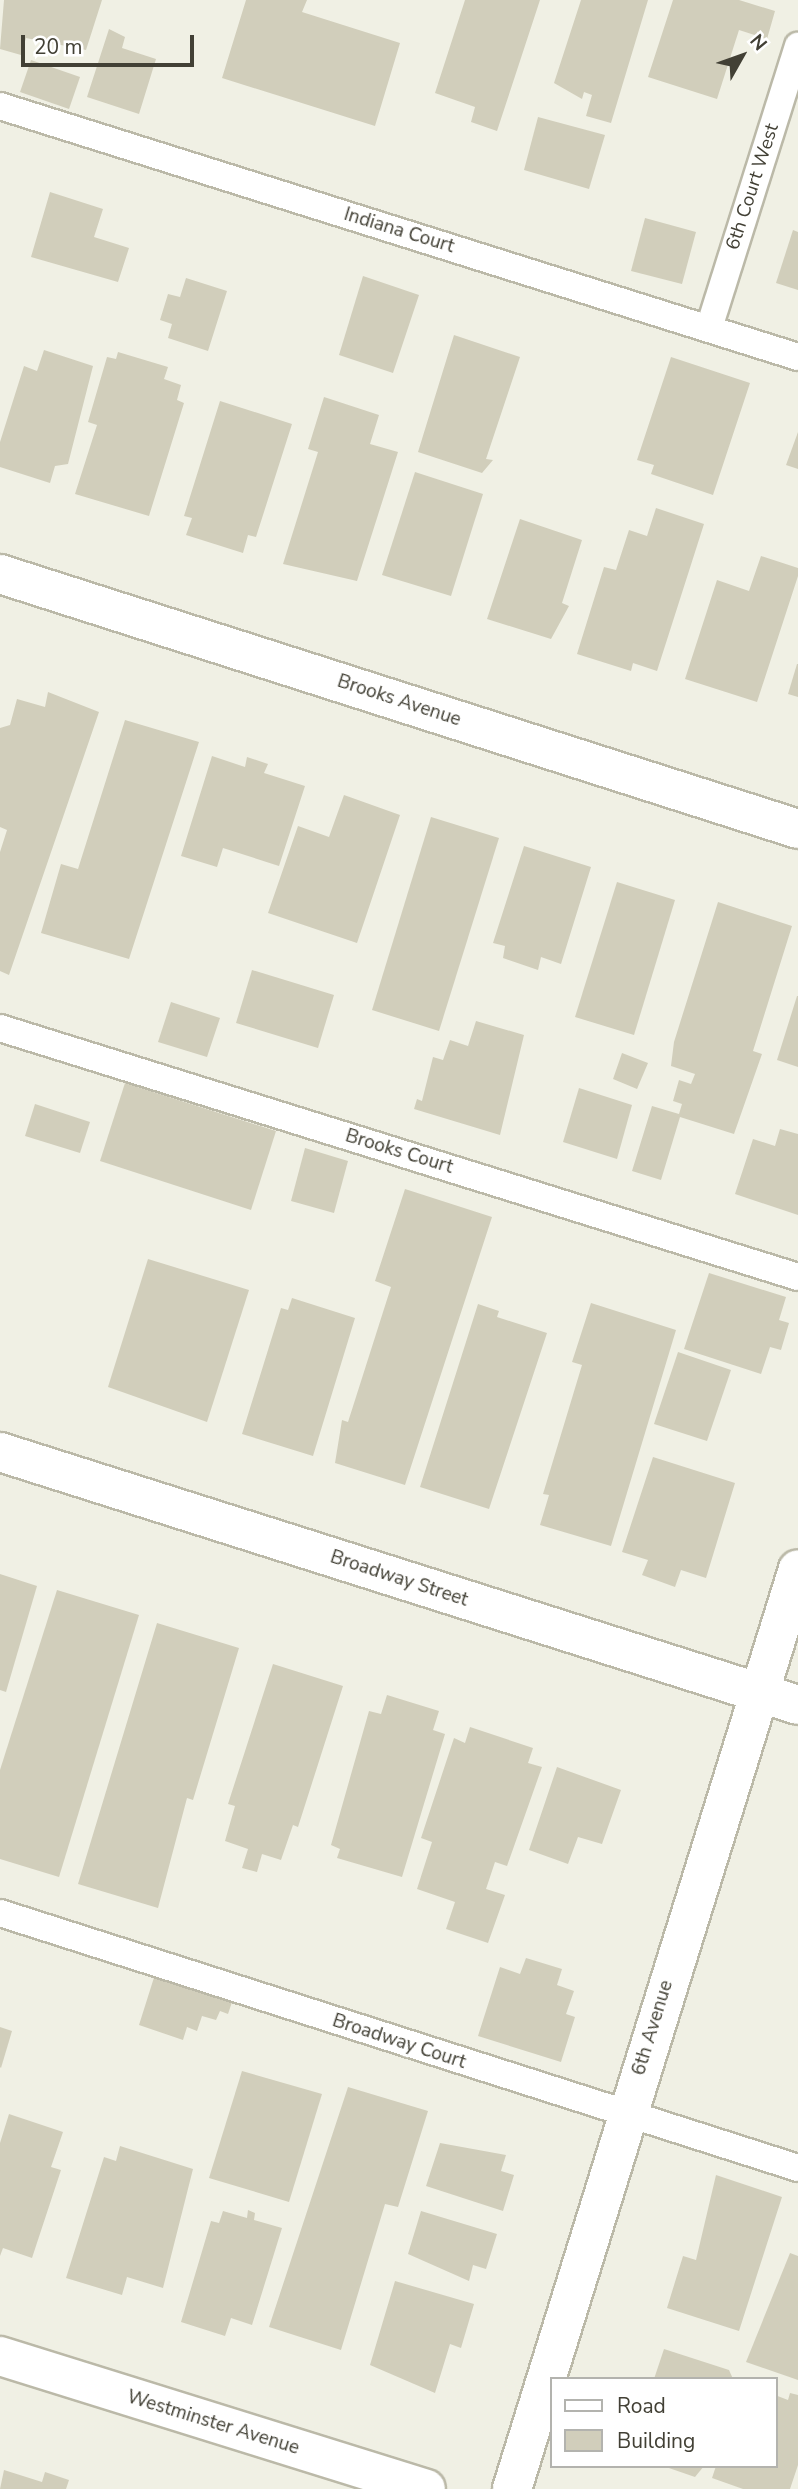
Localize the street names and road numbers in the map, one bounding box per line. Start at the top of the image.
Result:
street label: 6th Court West [722,121,784,253]
street label: Indiana Court [341,203,457,259]
street label: Brooks Avenue [334,670,464,732]
street label: Brooks Court [342,1125,456,1179]
street label: Broadway Street [327,1546,471,1612]
street label: 6th Avenue [628,1978,678,2078]
street label: Broadway Court [329,2010,469,2074]
street label: Westminster Avenue [124,2386,302,2460]

